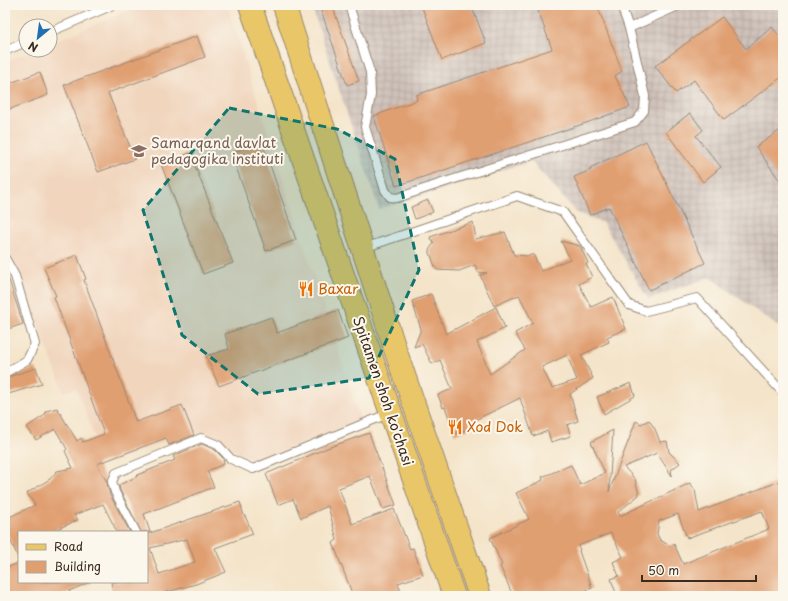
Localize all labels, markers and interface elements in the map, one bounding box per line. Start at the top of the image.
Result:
north arrow [18,18,58,58]
text: N [25,37,41,57]
place label: Samarqand davlat pedagogika instituti [151,132,284,169]
school or university icon: Samarqand davlat pedagogika instituti [130,142,148,160]
place label: Baxar [318,278,359,299]
restaurant icon: Baxar [297,280,315,298]
street label: Spitamen shoh ko'chasi [348,313,419,468]
place label: Xod Dok [467,416,523,437]
restaurant icon: Xod Dok [446,418,464,436]
legend [18,531,148,583]
text: Road [54,537,83,555]
text: Building [54,557,101,575]
scale bar [642,557,756,583]
text: 50 m [648,561,679,579]

